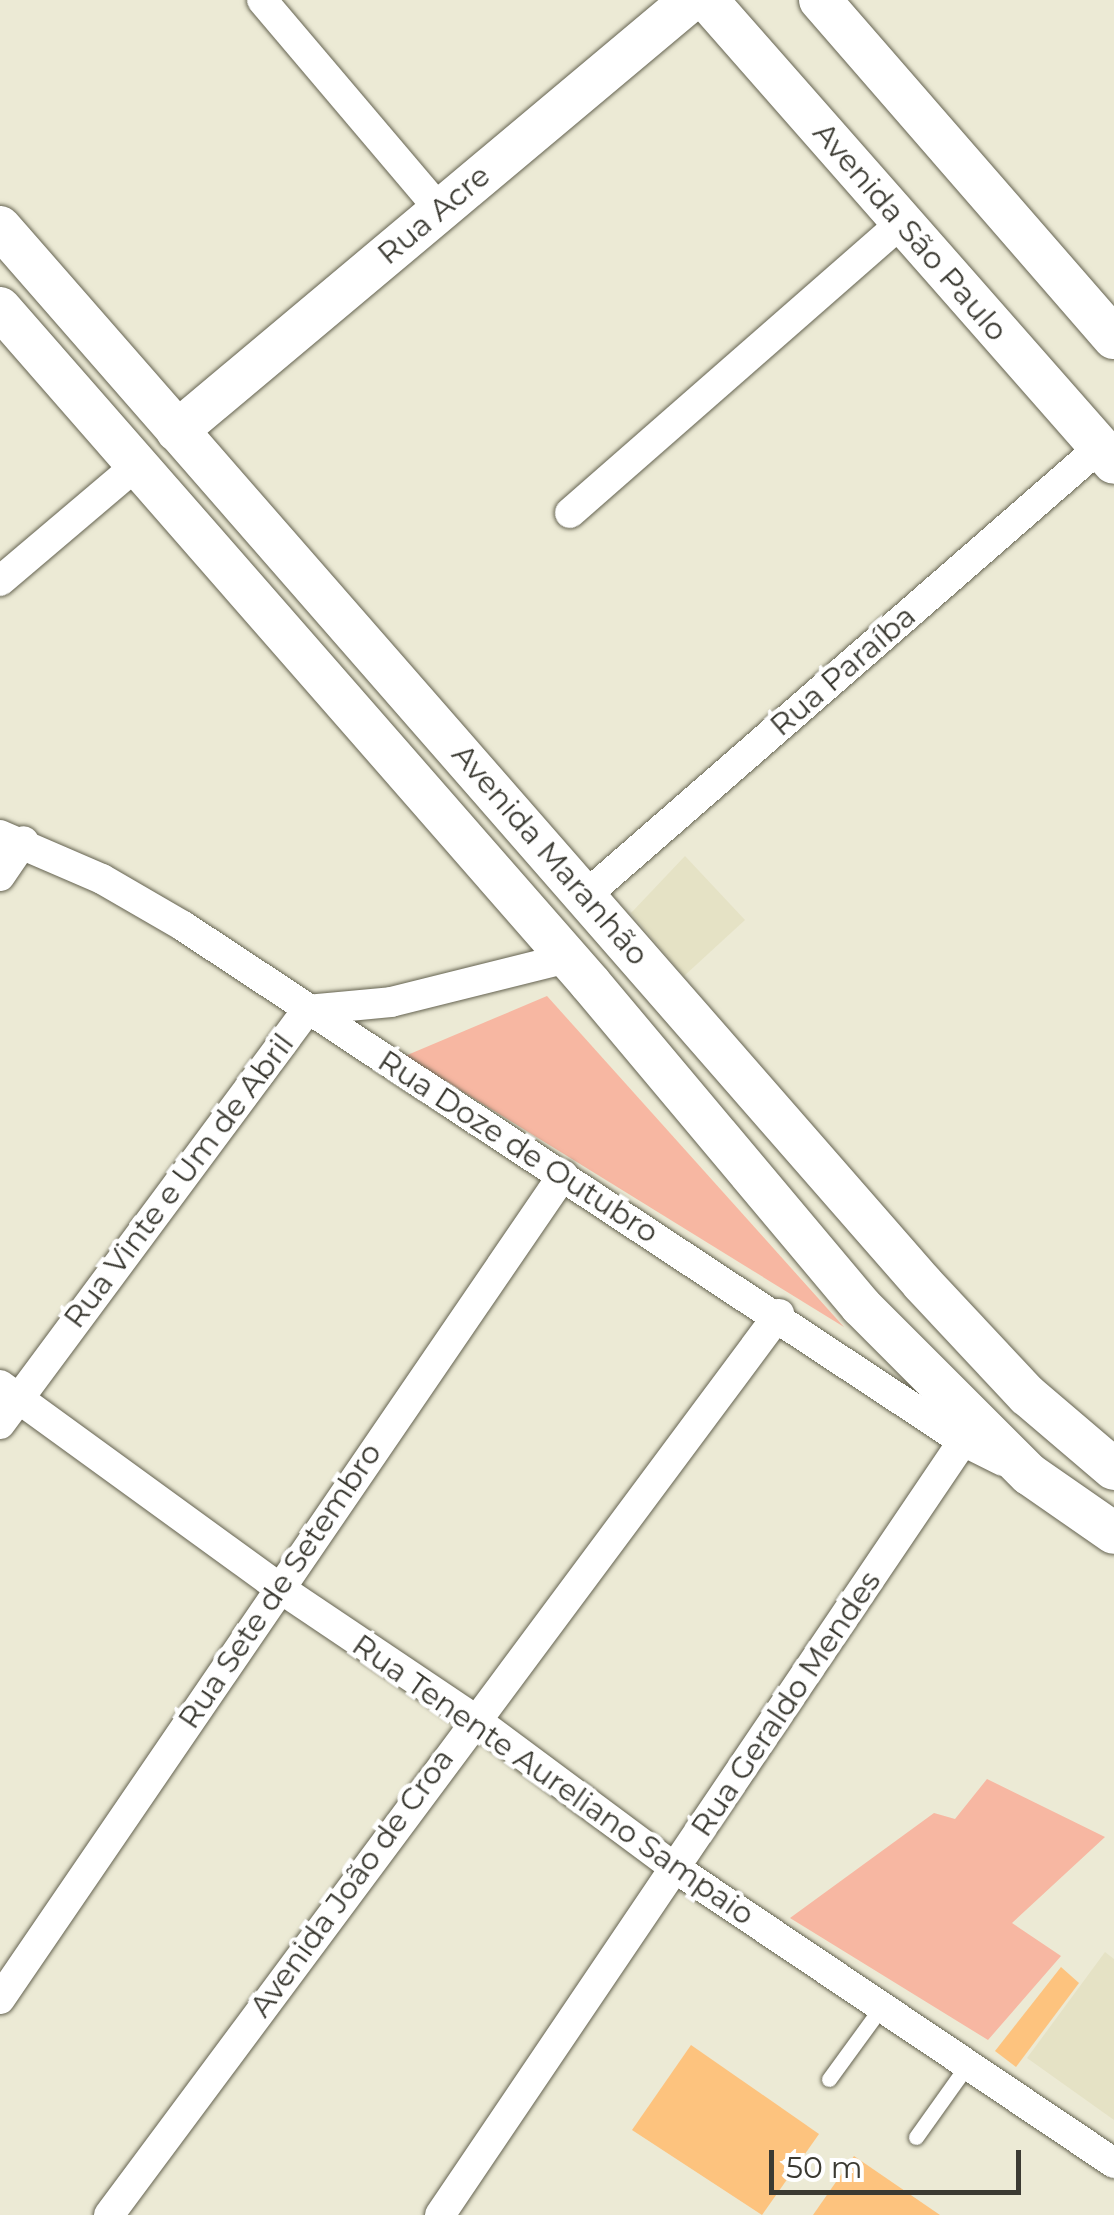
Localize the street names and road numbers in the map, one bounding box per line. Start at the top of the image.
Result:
street label: Avenida São Paulo [805,115,1015,349]
street label: Rua Acre [371,158,497,272]
street label: Rua Paraíba [763,598,923,744]
street label: Avenida Maranhão [444,737,656,973]
street label: Rua Vinte e Um de Abril [57,1027,301,1335]
street label: Rua Doze de Outubro [371,1043,665,1251]
street label: Rua Sete de Setembro [171,1436,389,1736]
street label: Rua Geraldo Mendes [684,1564,888,1844]
street label: Rua Tenente Aureliano Sampaio [345,1627,761,1933]
street label: Avenida João de Croa [243,1742,461,2024]

